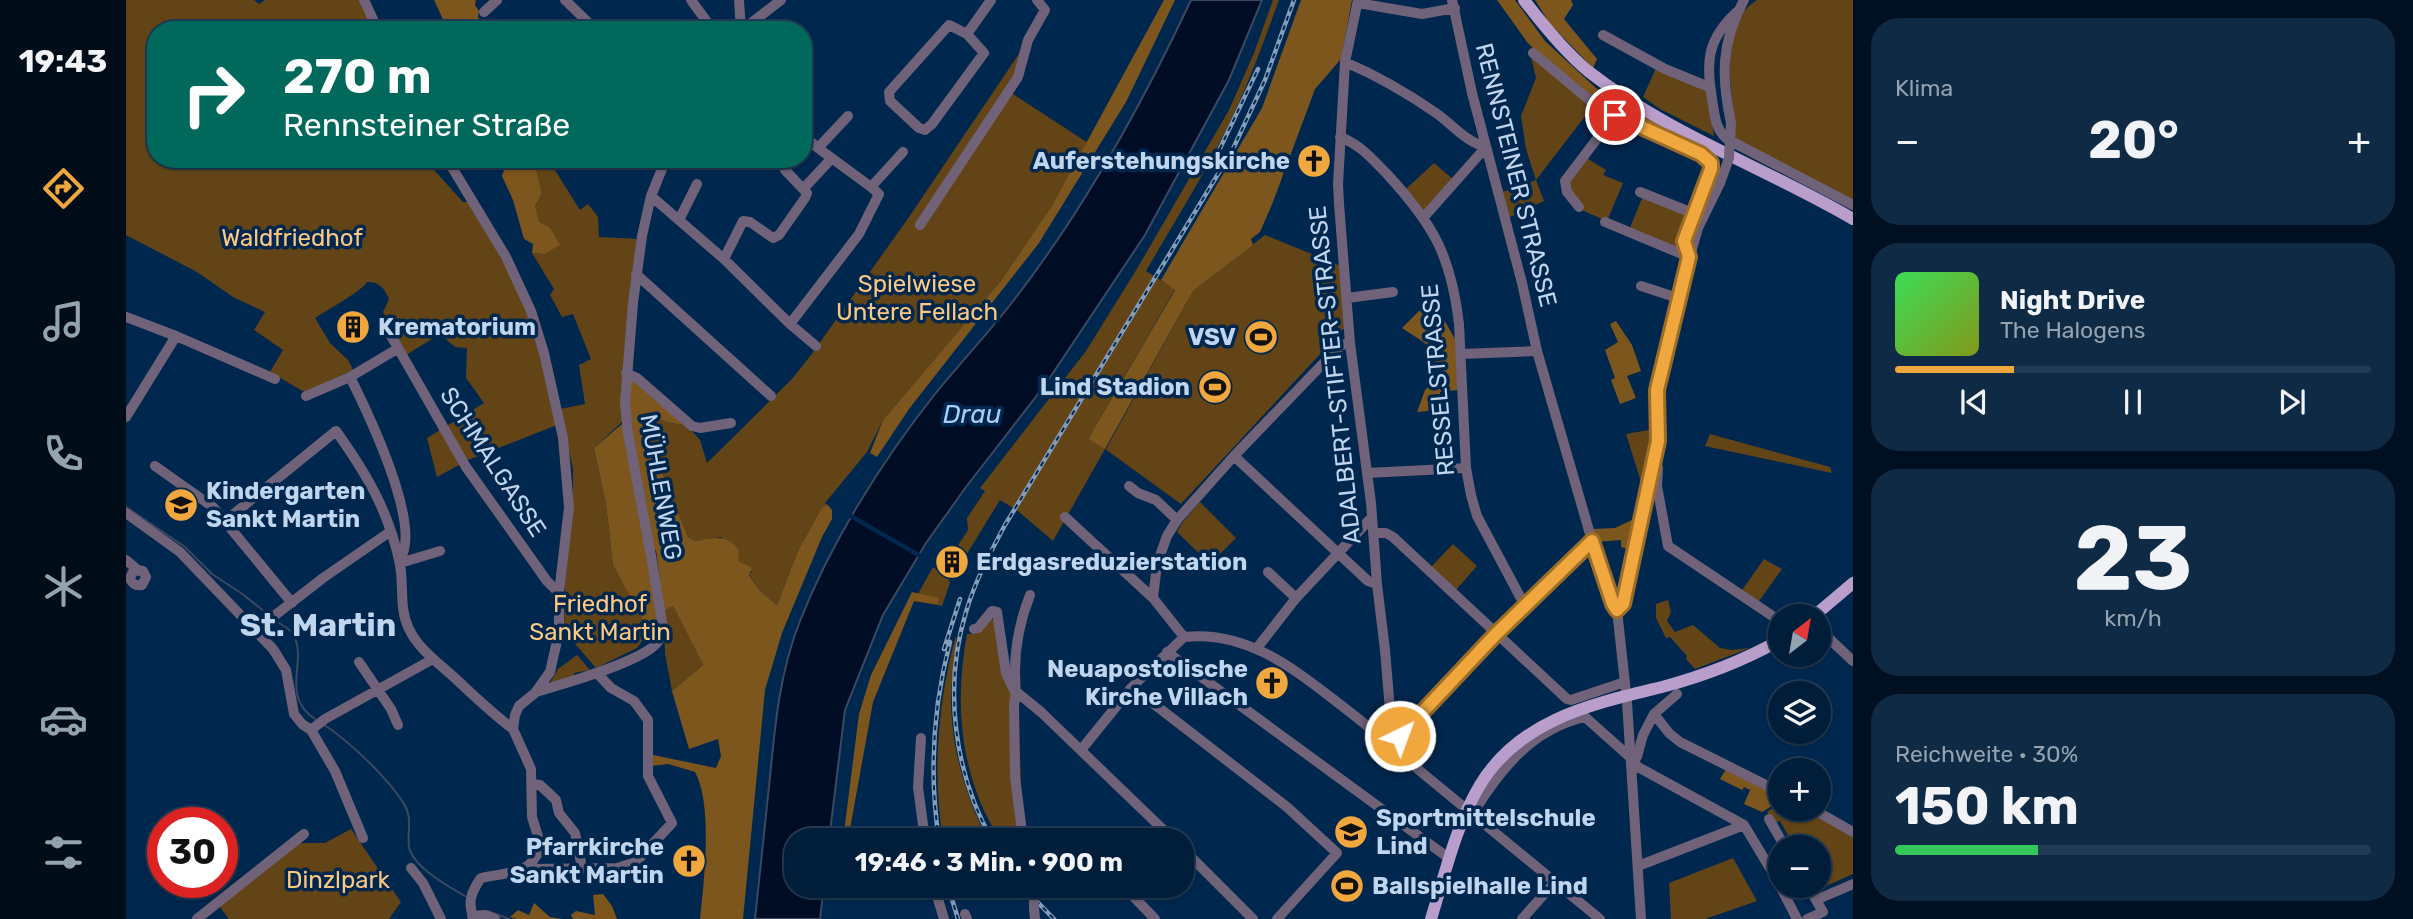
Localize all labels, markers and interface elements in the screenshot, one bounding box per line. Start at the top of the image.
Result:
street label: RENNSTEINER STRASSE [1470,40,1562,310]
text: 19:43 [19,42,107,80]
text: 270 m [283,47,432,105]
icon: right [168,49,259,140]
text: Klima [1895,74,1953,102]
pin [1585,85,1645,145]
icon: arrive [1596,96,1634,134]
text: Rennsteiner Straße [283,106,570,144]
text: 20° [2088,109,2179,171]
text: − [1895,118,1920,164]
text: + [2347,118,2371,164]
church icon: Auferstehungskirche [1295,142,1333,180]
place label: Auferstehungskirche [1033,147,1290,175]
icon: directions [39,164,88,213]
street label: ADALBERT-STIFTER-STRASSE [1303,204,1367,546]
park label: Waldfriedhof [221,224,363,252]
park label: Spielwiese Untere Fellach [836,270,998,326]
street label: RESSELSTRASSE [1416,283,1460,477]
text: Night Drive [2000,285,2145,316]
icon: music [39,297,88,346]
building icon: Krematorium [334,308,372,346]
place label: Krematorium [378,313,536,341]
text: The Halogens [2000,316,2146,344]
sports icon: VSV [1242,318,1280,356]
place label: VSV [1188,323,1236,351]
sports icon: Lind Stadion [1196,368,1234,406]
place label: Lind Stadion [1040,373,1190,401]
street label: SCHMALGASSE [434,382,552,542]
icon: previous [1955,383,1993,421]
icon: pause [2114,383,2152,421]
icon: next [2273,383,2311,421]
water label: Drau [943,399,1001,430]
street label: MÜHLENWEG [634,412,688,562]
icon: phone [39,429,88,478]
place label: Kindergarten Sankt Martin [206,477,366,533]
school or university icon: Kindergarten Sankt Martin [162,486,200,524]
text: 23 [2073,504,2193,612]
building icon: Erdgasreduzierstation [933,543,971,581]
place label: Erdgasreduzierstation [976,548,1247,576]
icon: climate [39,562,88,611]
park label: Friedhof Sankt Martin [529,590,671,646]
north arrow [1768,604,1830,667]
map controls [1768,604,1831,898]
text: km/h [2104,604,2162,632]
district label: St. Martin [240,606,396,644]
place label: Neuapostolische Kirche Villach [1047,655,1248,711]
church icon: Neuapostolische Kirche Villach [1253,664,1291,702]
button: layers [1768,681,1831,744]
icon: car [39,695,88,744]
position arrow [1363,699,1437,773]
text: Reichweite · 30% [1895,740,2078,768]
button: + [1768,758,1831,821]
text: 150 km [1895,775,2079,837]
place label: Sportmittelschule Lind [1376,804,1596,860]
speed limit sign: 30 [147,807,238,898]
school or university icon: Sportmittelschule Lind [1332,813,1370,851]
icon: filters [39,828,88,877]
place label: Pfarrkirche Sankt Martin [510,833,664,889]
button: − [1768,835,1831,898]
church icon: Pfarrkirche Sankt Martin [670,842,708,880]
text: 19:46 · 3 Min. · 900 m [855,847,1123,878]
park label: Dinzlpark [286,866,391,894]
sports icon: Ballspielhalle Lind [1328,867,1366,905]
place label: Ballspielhalle Lind [1372,872,1588,900]

